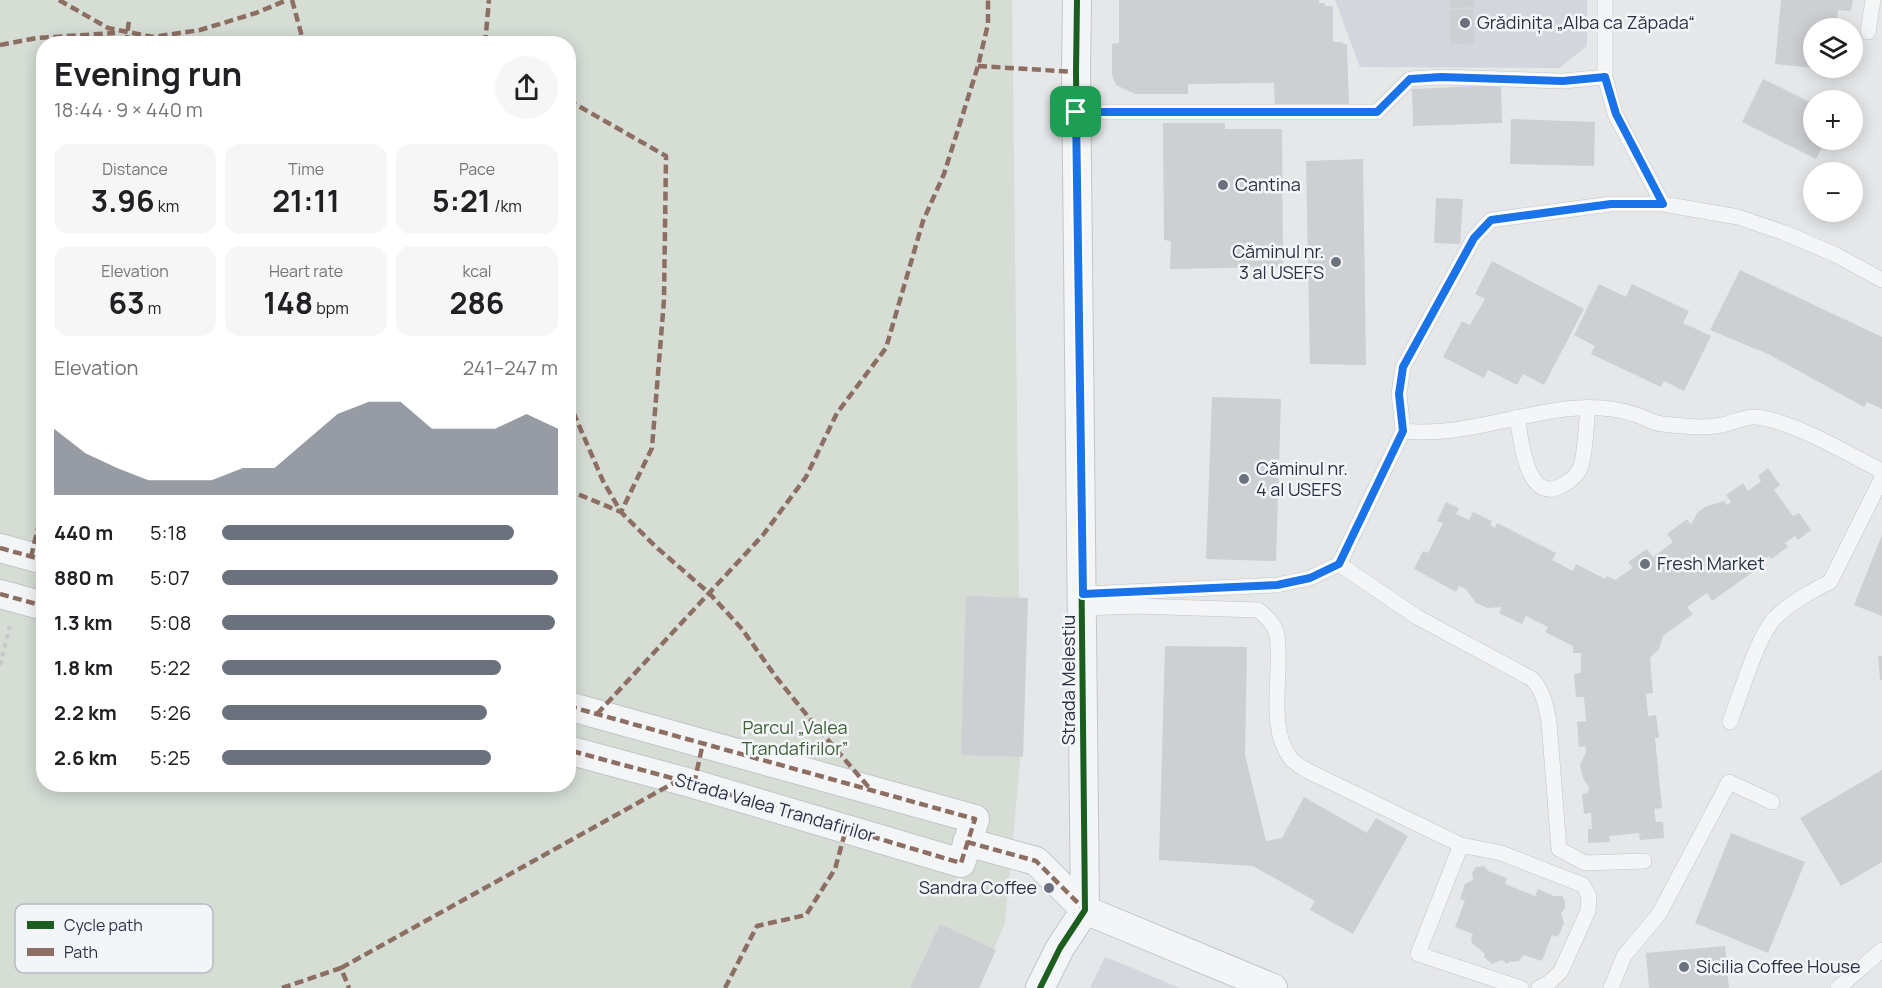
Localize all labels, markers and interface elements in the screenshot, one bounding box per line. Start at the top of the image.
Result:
place label: Grădinița „Alba ca Zăpada“ [1477,10,1695,34]
marker: Grădinița „Alba ca Zăpada“ [1458,16,1472,30]
map controls [1803,18,1863,222]
button: layers [1803,18,1863,78]
text: Evening run [54,51,242,96]
button: share [495,56,558,119]
pin [1050,86,1101,137]
button: + [1803,90,1863,150]
icon: arrive [1059,95,1092,128]
text: 18:44 · 9 × 440 m [54,96,203,123]
text: Distance [102,158,168,180]
text: Time [288,158,324,180]
text: Pace [459,158,495,180]
button: − [1803,162,1863,222]
place label: Cantina [1235,172,1301,196]
marker: Cantina [1216,178,1230,192]
text: 3.96 [91,180,155,221]
text: 21:11 [272,180,340,221]
text: 5:21 [432,180,491,221]
text: km [155,195,179,217]
text: /km [491,195,522,217]
place label: Căminul nr. 3 al USEFS [1232,239,1324,284]
marker: Căminul nr. 3 al USEFS [1329,255,1343,269]
text: Elevation [101,260,169,282]
text: Heart rate [269,260,343,282]
text: kcal [462,260,492,282]
text: 63 [109,282,145,323]
text: 148 [263,282,313,323]
text: 286 [450,282,504,323]
text: m [145,297,161,319]
text: bpm [313,297,349,319]
text: Elevation [54,354,138,381]
text: 241–247 m [463,354,558,381]
place label: Căminul nr. 4 al USEFS [1256,456,1348,501]
marker: Căminul nr. 4 al USEFS [1237,472,1251,486]
text: 440 m [54,519,113,546]
text: 5:18 [150,519,187,546]
place label: Fresh Market [1657,551,1765,575]
marker: Fresh Market [1638,557,1652,571]
text: 880 m [54,564,114,591]
text: 5:07 [150,564,190,591]
text: 1.3 km [54,609,112,636]
text: 5:08 [150,609,191,636]
street label: Strada Melestiu [1056,615,1080,745]
text: 1.8 km [54,654,113,681]
text: 5:22 [150,654,190,681]
text: 2.2 km [54,699,117,726]
text: 5:26 [150,699,191,726]
park label: Parcul „Valea Trandafirilor” [742,715,848,760]
text: 2.6 km [54,744,117,771]
text: 5:25 [150,744,190,771]
street label: Strada Valea Trandafirilor [672,767,879,847]
place label: Sandra Coffee [919,875,1037,899]
marker: Sandra Coffee [1042,881,1056,895]
legend [15,904,213,973]
text: Cycle path [64,914,143,936]
text: Path [64,941,98,963]
place label: Sicilia Coffee House [1696,954,1861,978]
marker: Sicilia Coffee House [1677,960,1691,974]

